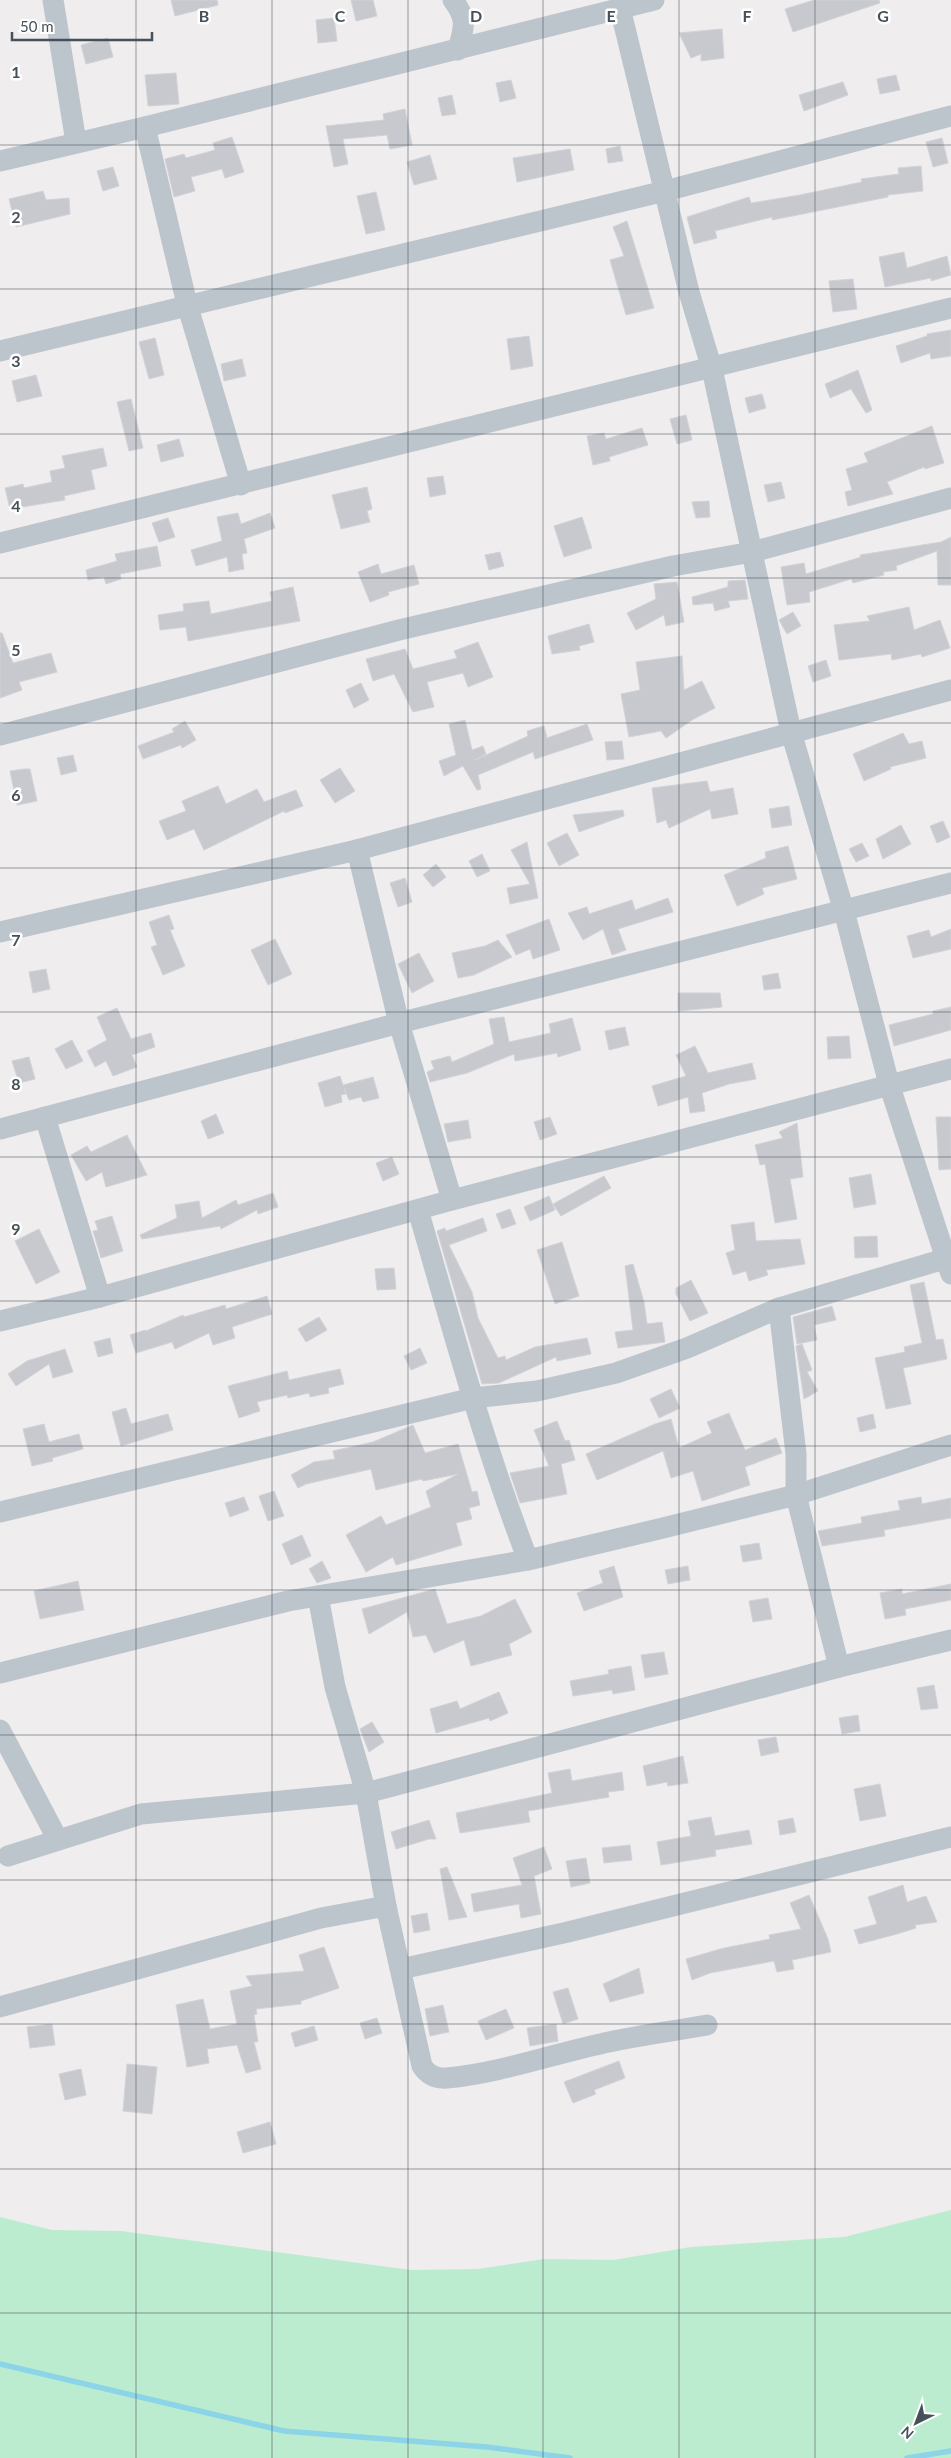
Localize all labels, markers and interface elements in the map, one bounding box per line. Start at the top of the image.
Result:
text: B [199,6,209,25]
text: C [335,6,346,25]
text: D [470,6,482,25]
text: E [606,6,616,25]
text: F [742,6,752,25]
text: G [877,6,889,25]
scale bar [12,10,152,42]
text: 50 m [20,17,54,35]
text: 1 [11,62,21,81]
text: 2 [11,207,21,226]
text: 3 [11,351,21,370]
text: 4 [11,496,21,515]
text: 5 [11,640,21,659]
text: 6 [11,785,21,804]
text: 7 [11,930,21,949]
text: 8 [11,1074,21,1093]
text: 9 [11,1219,21,1238]
north arrow [891,2398,941,2448]
text: N [897,2423,917,2443]

